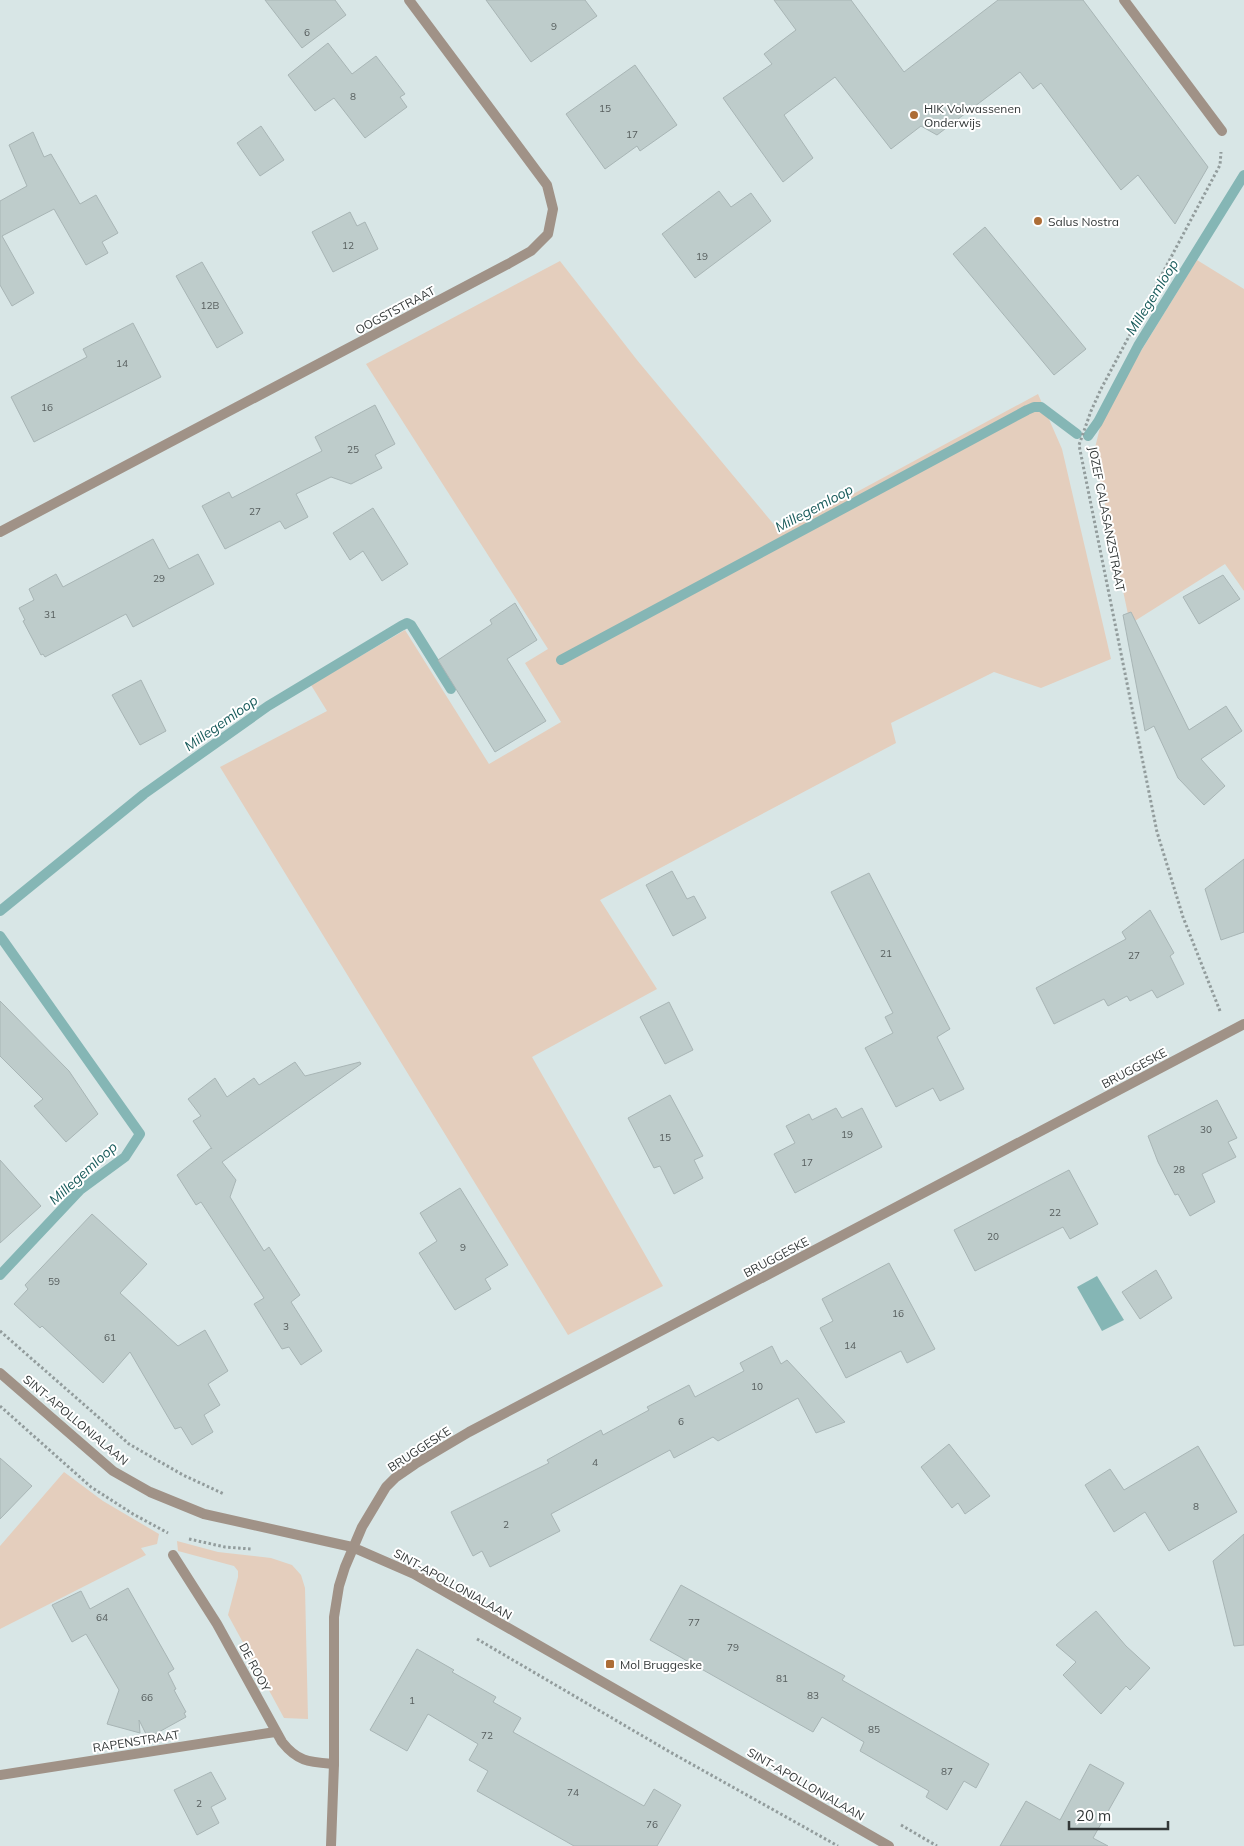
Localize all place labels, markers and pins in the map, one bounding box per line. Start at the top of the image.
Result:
place label: HIK Volwassenen Onderwijs [924,101,1021,130]
marker: HIK Volwassenen Onderwijs [908,109,920,121]
place label: Salus Nostra [1048,214,1119,229]
marker: Salus Nostra [1032,215,1044,227]
place label: Mol Bruggeske [620,1657,702,1672]
marker: Mol Bruggeske [604,1658,616,1670]

